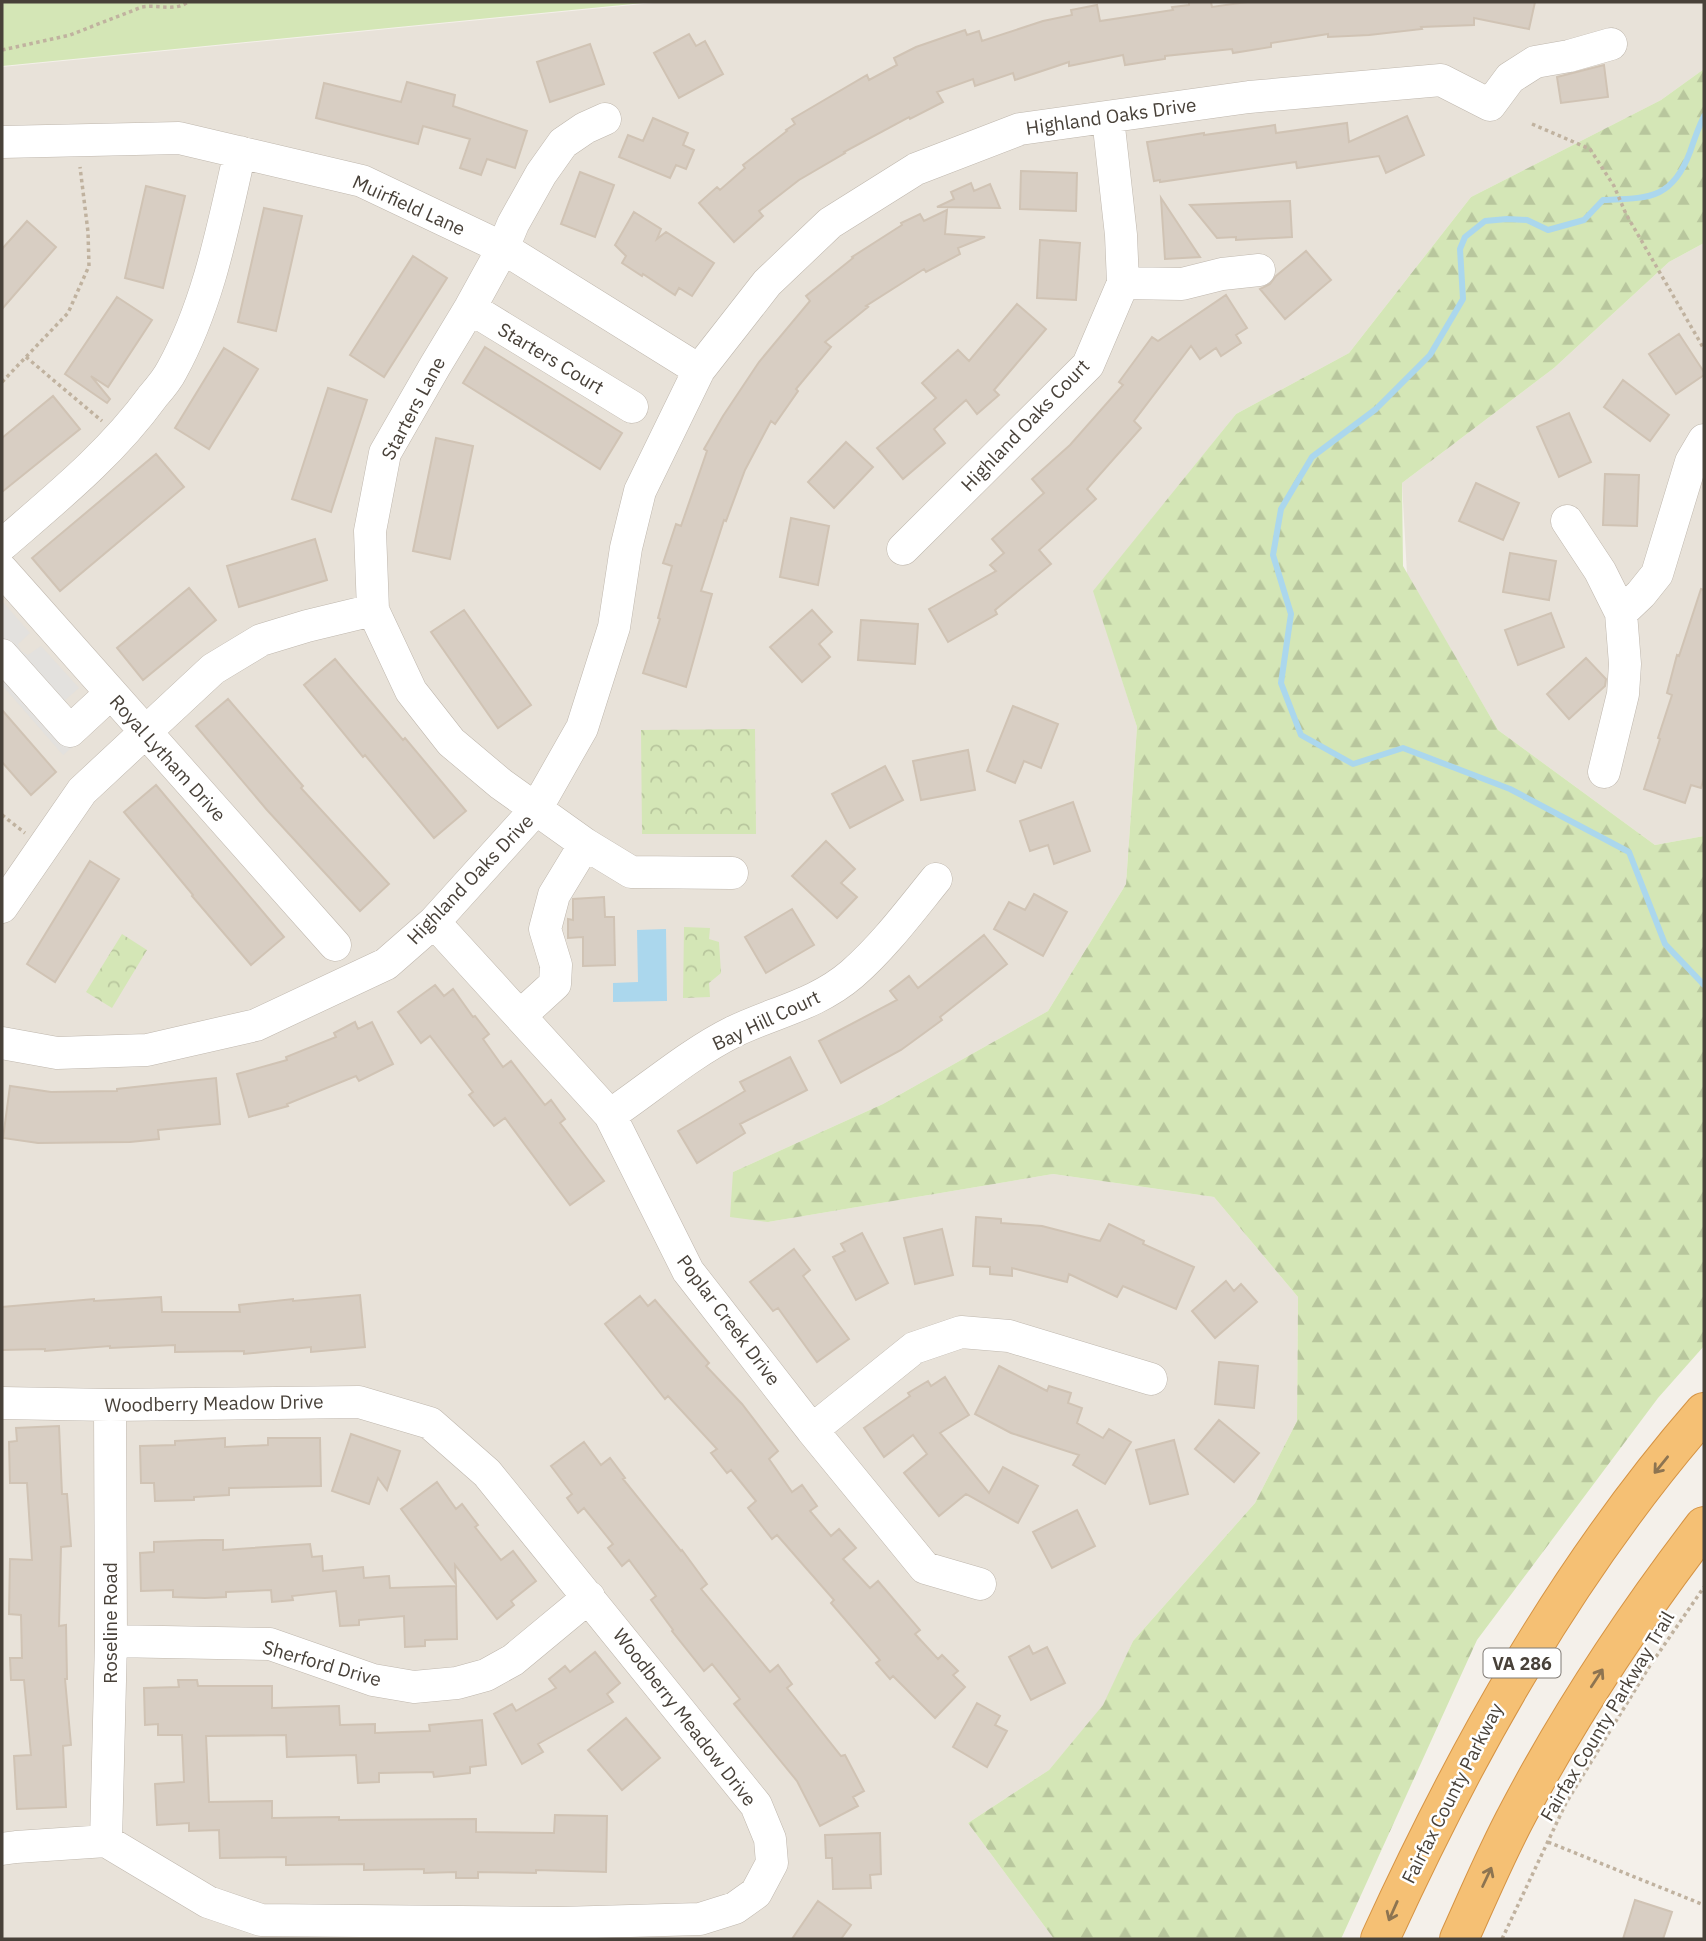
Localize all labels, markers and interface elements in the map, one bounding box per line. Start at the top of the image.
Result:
street label: Highland Oaks Drive [1024,92,1198,140]
street label: Muirfield Lane [349,169,469,241]
street label: Starters Court [494,317,608,399]
street label: Starters Lane [376,352,450,464]
street label: Highland Oaks Court [956,354,1094,496]
street label: Royal Lytham Drive [105,690,231,826]
street label: Highland Oaks Drive [402,809,538,949]
street label: Bay Hill Court [708,985,824,1055]
street label: Poplar Creek Drive [672,1250,786,1390]
street label: Woodberry Meadow Drive [104,1389,324,1417]
one-way arrow [1653,1455,1668,1473]
street label: Roseline Road [98,1562,122,1684]
street label: Fairfax County Parkway Trail [1535,1607,1679,1825]
street label: Woodberry Meadow Drive [608,1623,762,1811]
street label: Sherford Drive [260,1635,384,1691]
road number: VA 286 [1484,1648,1560,1678]
one-way arrow [1589,1669,1604,1688]
street label: Fairfax County Parkway [1396,1698,1508,1887]
one-way arrow [1481,1867,1494,1888]
one-way arrow [1386,1899,1399,1921]

